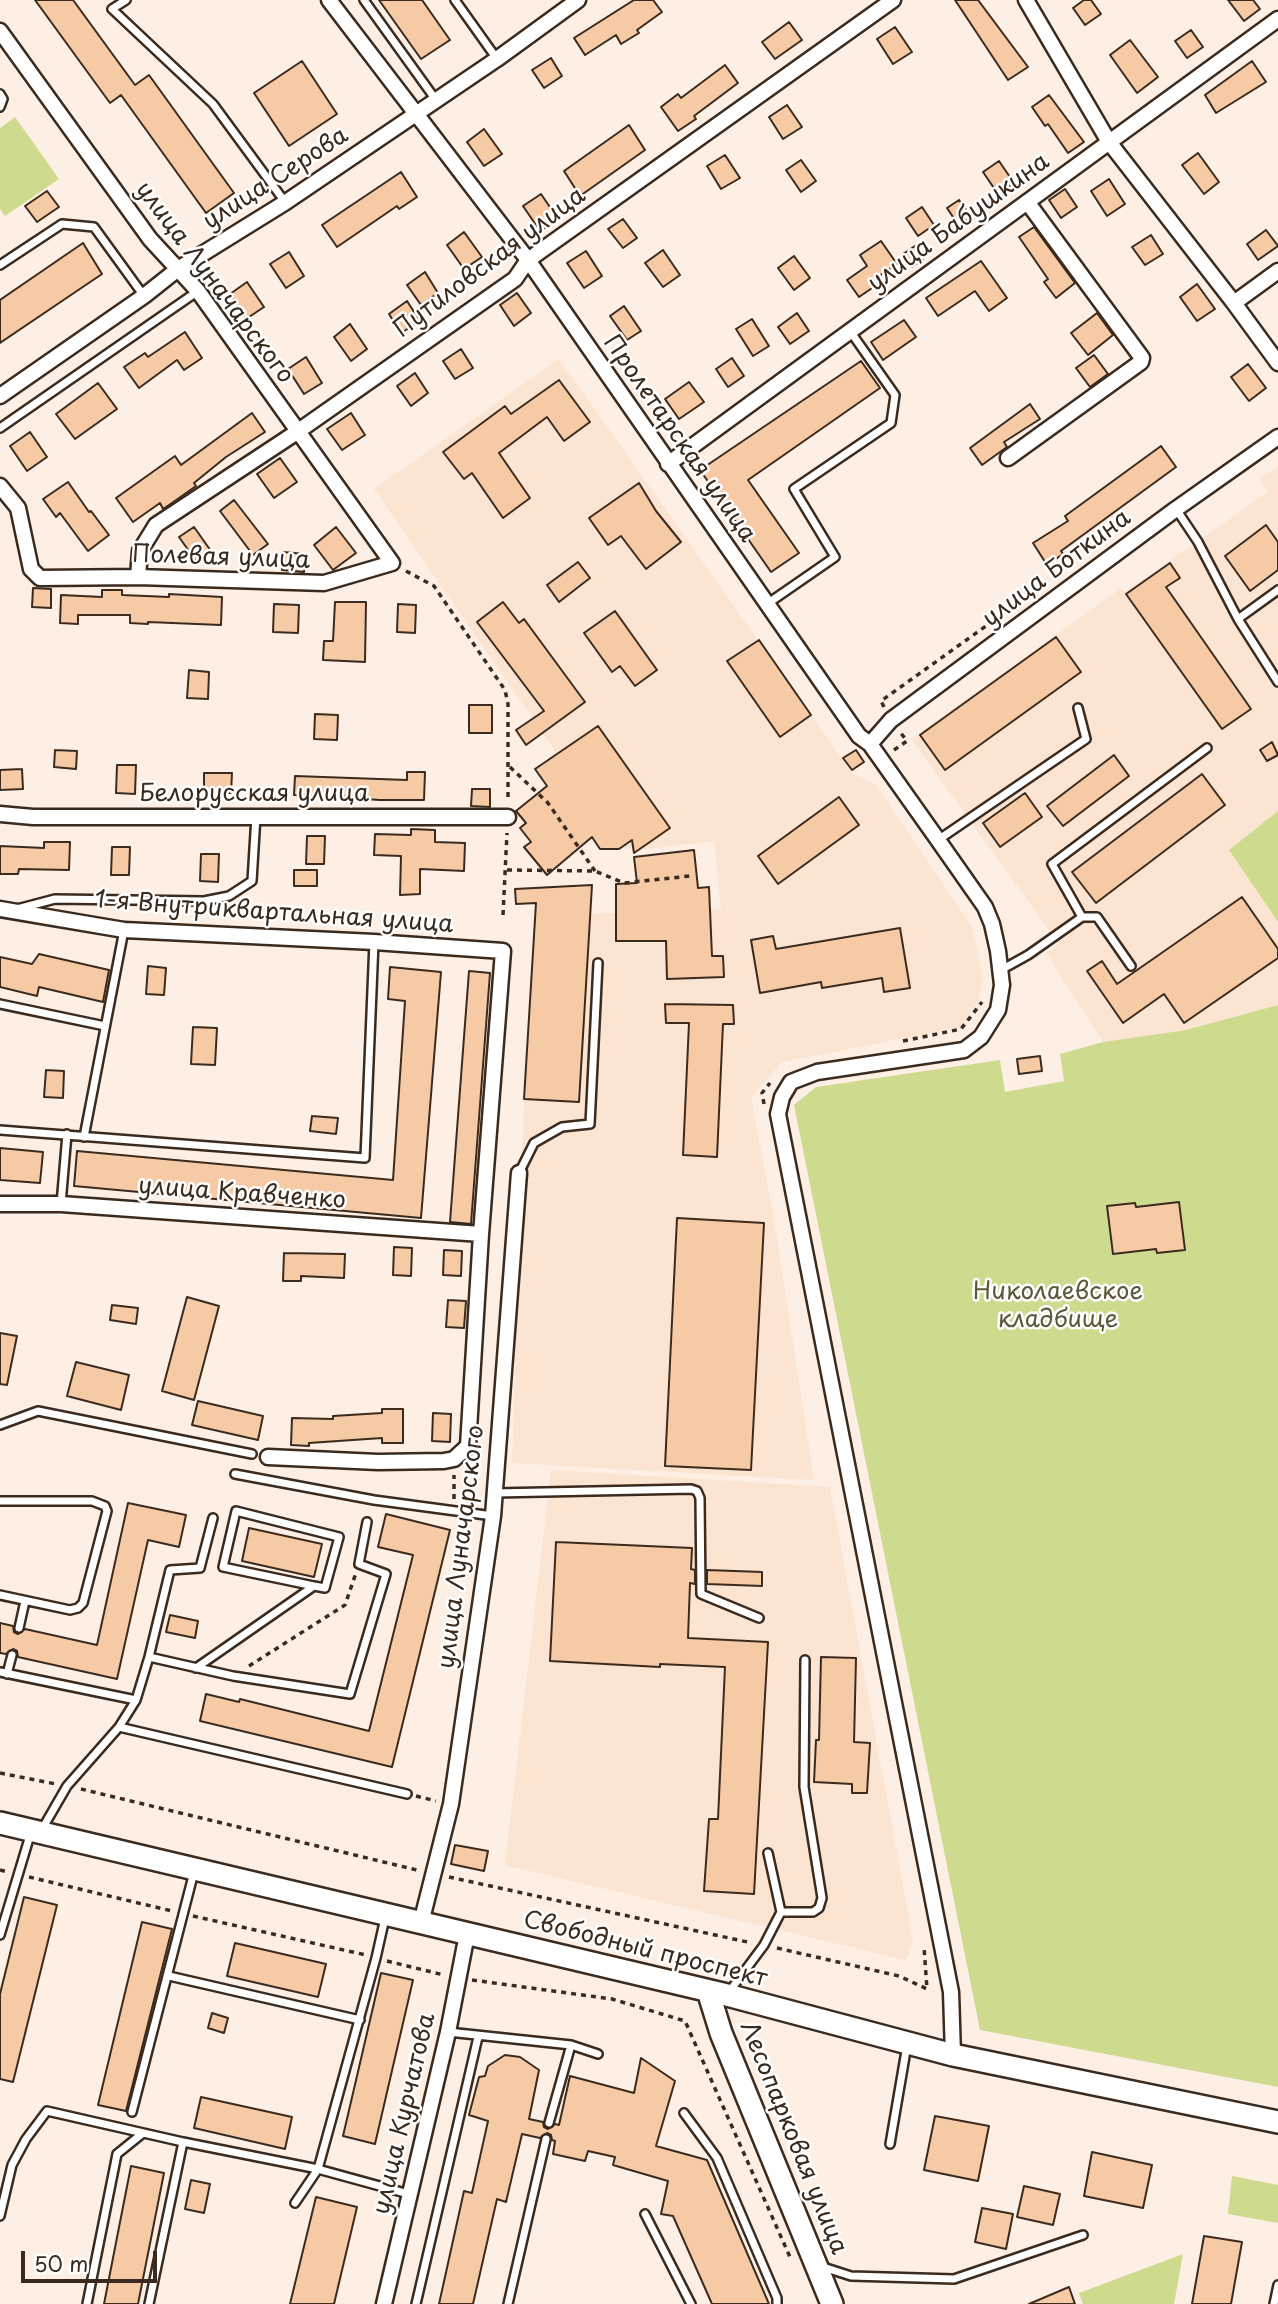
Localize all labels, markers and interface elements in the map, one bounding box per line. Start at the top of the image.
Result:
street label: улица Серова [198,121,354,237]
street label: улица Бабушкина [863,148,1055,298]
street label: улица Луначарского [129,176,299,390]
street label: Путиловская улица [389,182,591,344]
street label: Пролетарская улица [597,330,761,548]
street label: улица Боткина [977,504,1137,634]
street label: Полевая улица [132,541,310,575]
street label: Белорусская улица [139,780,369,808]
street label: 1-я Внутриквартальная улица [94,886,454,940]
street label: улица Кравченко [137,1172,347,1216]
park label: Николаевское кладбище [973,1278,1143,1334]
street label: улица Луначарского [433,1423,491,1671]
street label: Свободный проспект [520,1906,770,1994]
street label: улица Курчатова [368,2011,442,2217]
street label: Лесопарковая улица [733,2017,853,2259]
scale bar [24,2238,161,2282]
text: 50 m [34,2247,88,2279]

